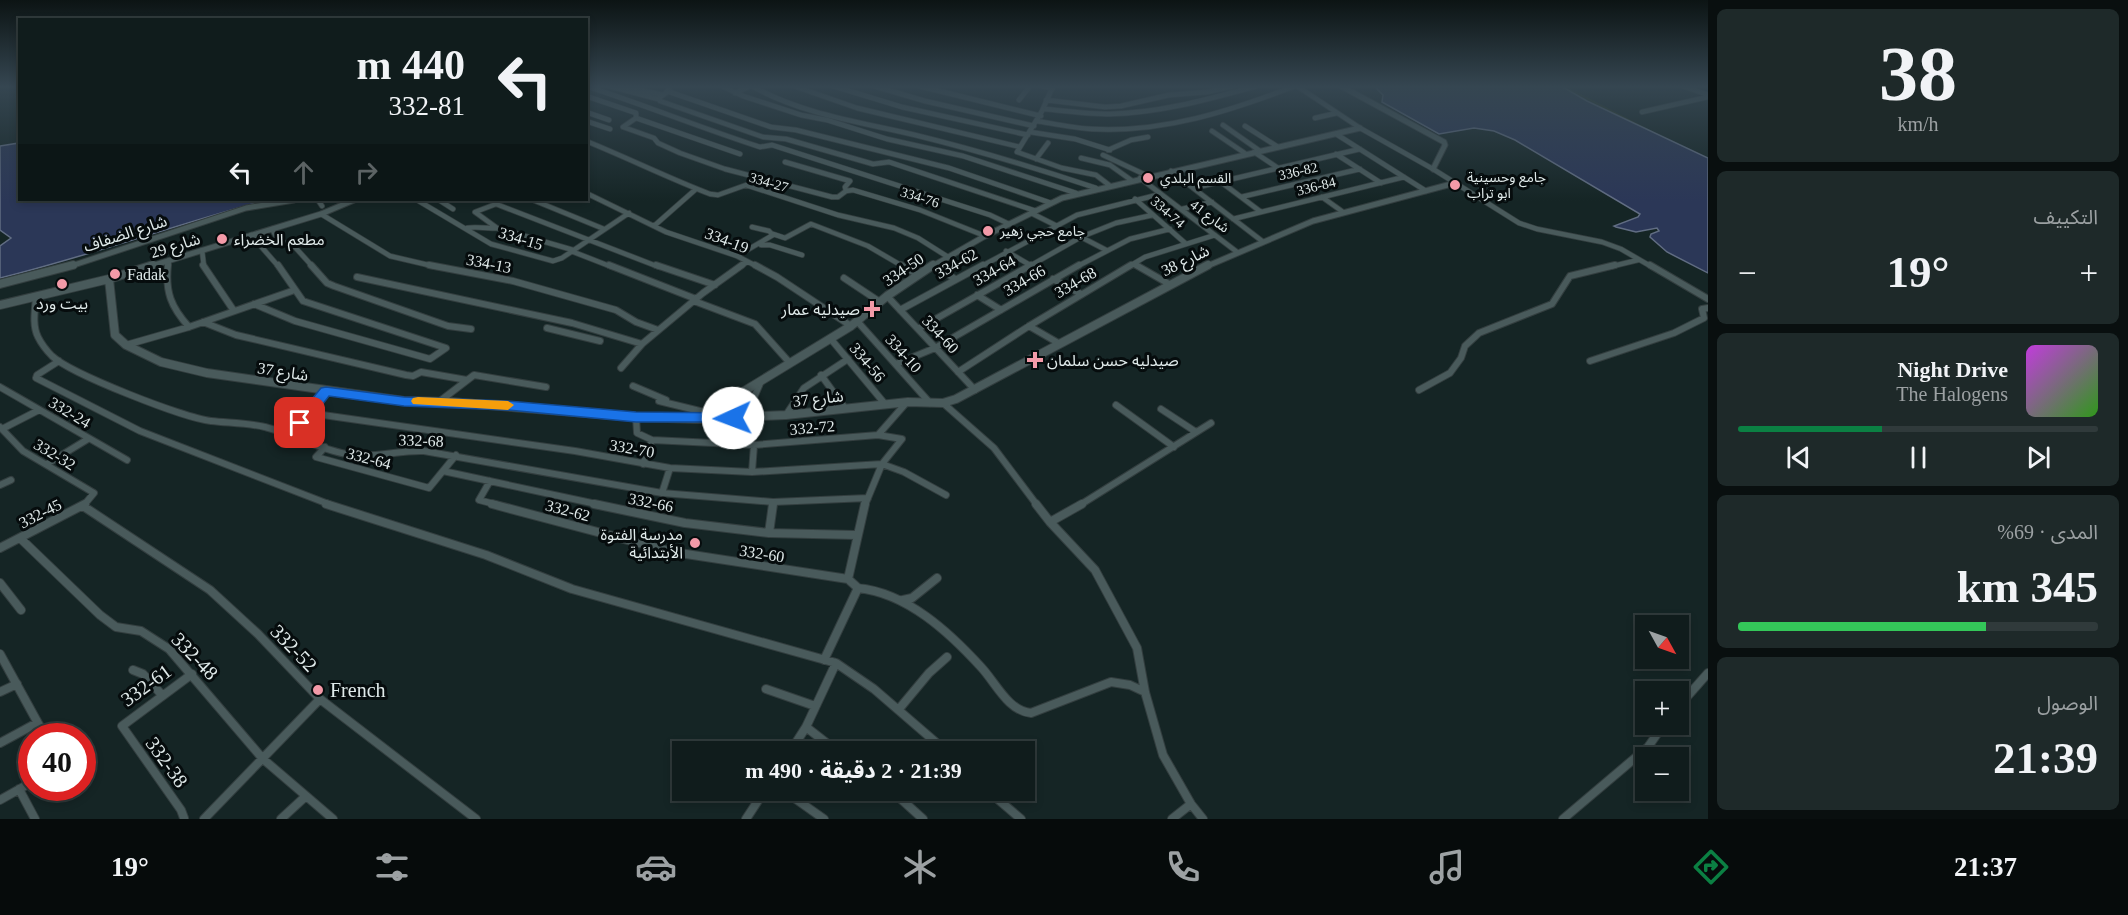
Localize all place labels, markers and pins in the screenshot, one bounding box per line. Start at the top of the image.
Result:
place label: جامع وحسينية ابو تراب [1467,170,1546,202]
marker: القسم البلدي [1141,171,1155,185]
place label: القسم البلدي [1160,171,1231,189]
marker: جامع وحسينية ابو تراب [1448,178,1462,192]
marker: جامع حجي زهير [981,224,995,238]
place label: جامع حجي زهير [999,224,1085,242]
place label: مطعم الخضراء [234,231,325,252]
marker: مطعم الخضراء [215,232,229,246]
place label: Fadak [127,266,166,283]
marker: Fadak [108,267,122,281]
marker: بيت ورد [55,277,69,291]
place label: بيت ورد [36,295,88,313]
place label: صيدليه عمار [780,301,860,319]
marker: صيدليه عمار [865,302,879,316]
place label: صيدليه حسن سلمان [1047,352,1179,370]
marker: صيدليه حسن سلمان [1028,353,1042,367]
pin [274,397,325,448]
place label: مدرسة الفتوة الأبتدائية [600,526,683,561]
marker: مدرسة الفتوة الأبتدائية [688,536,702,550]
place label: French [330,679,386,701]
marker: French [311,683,325,697]

